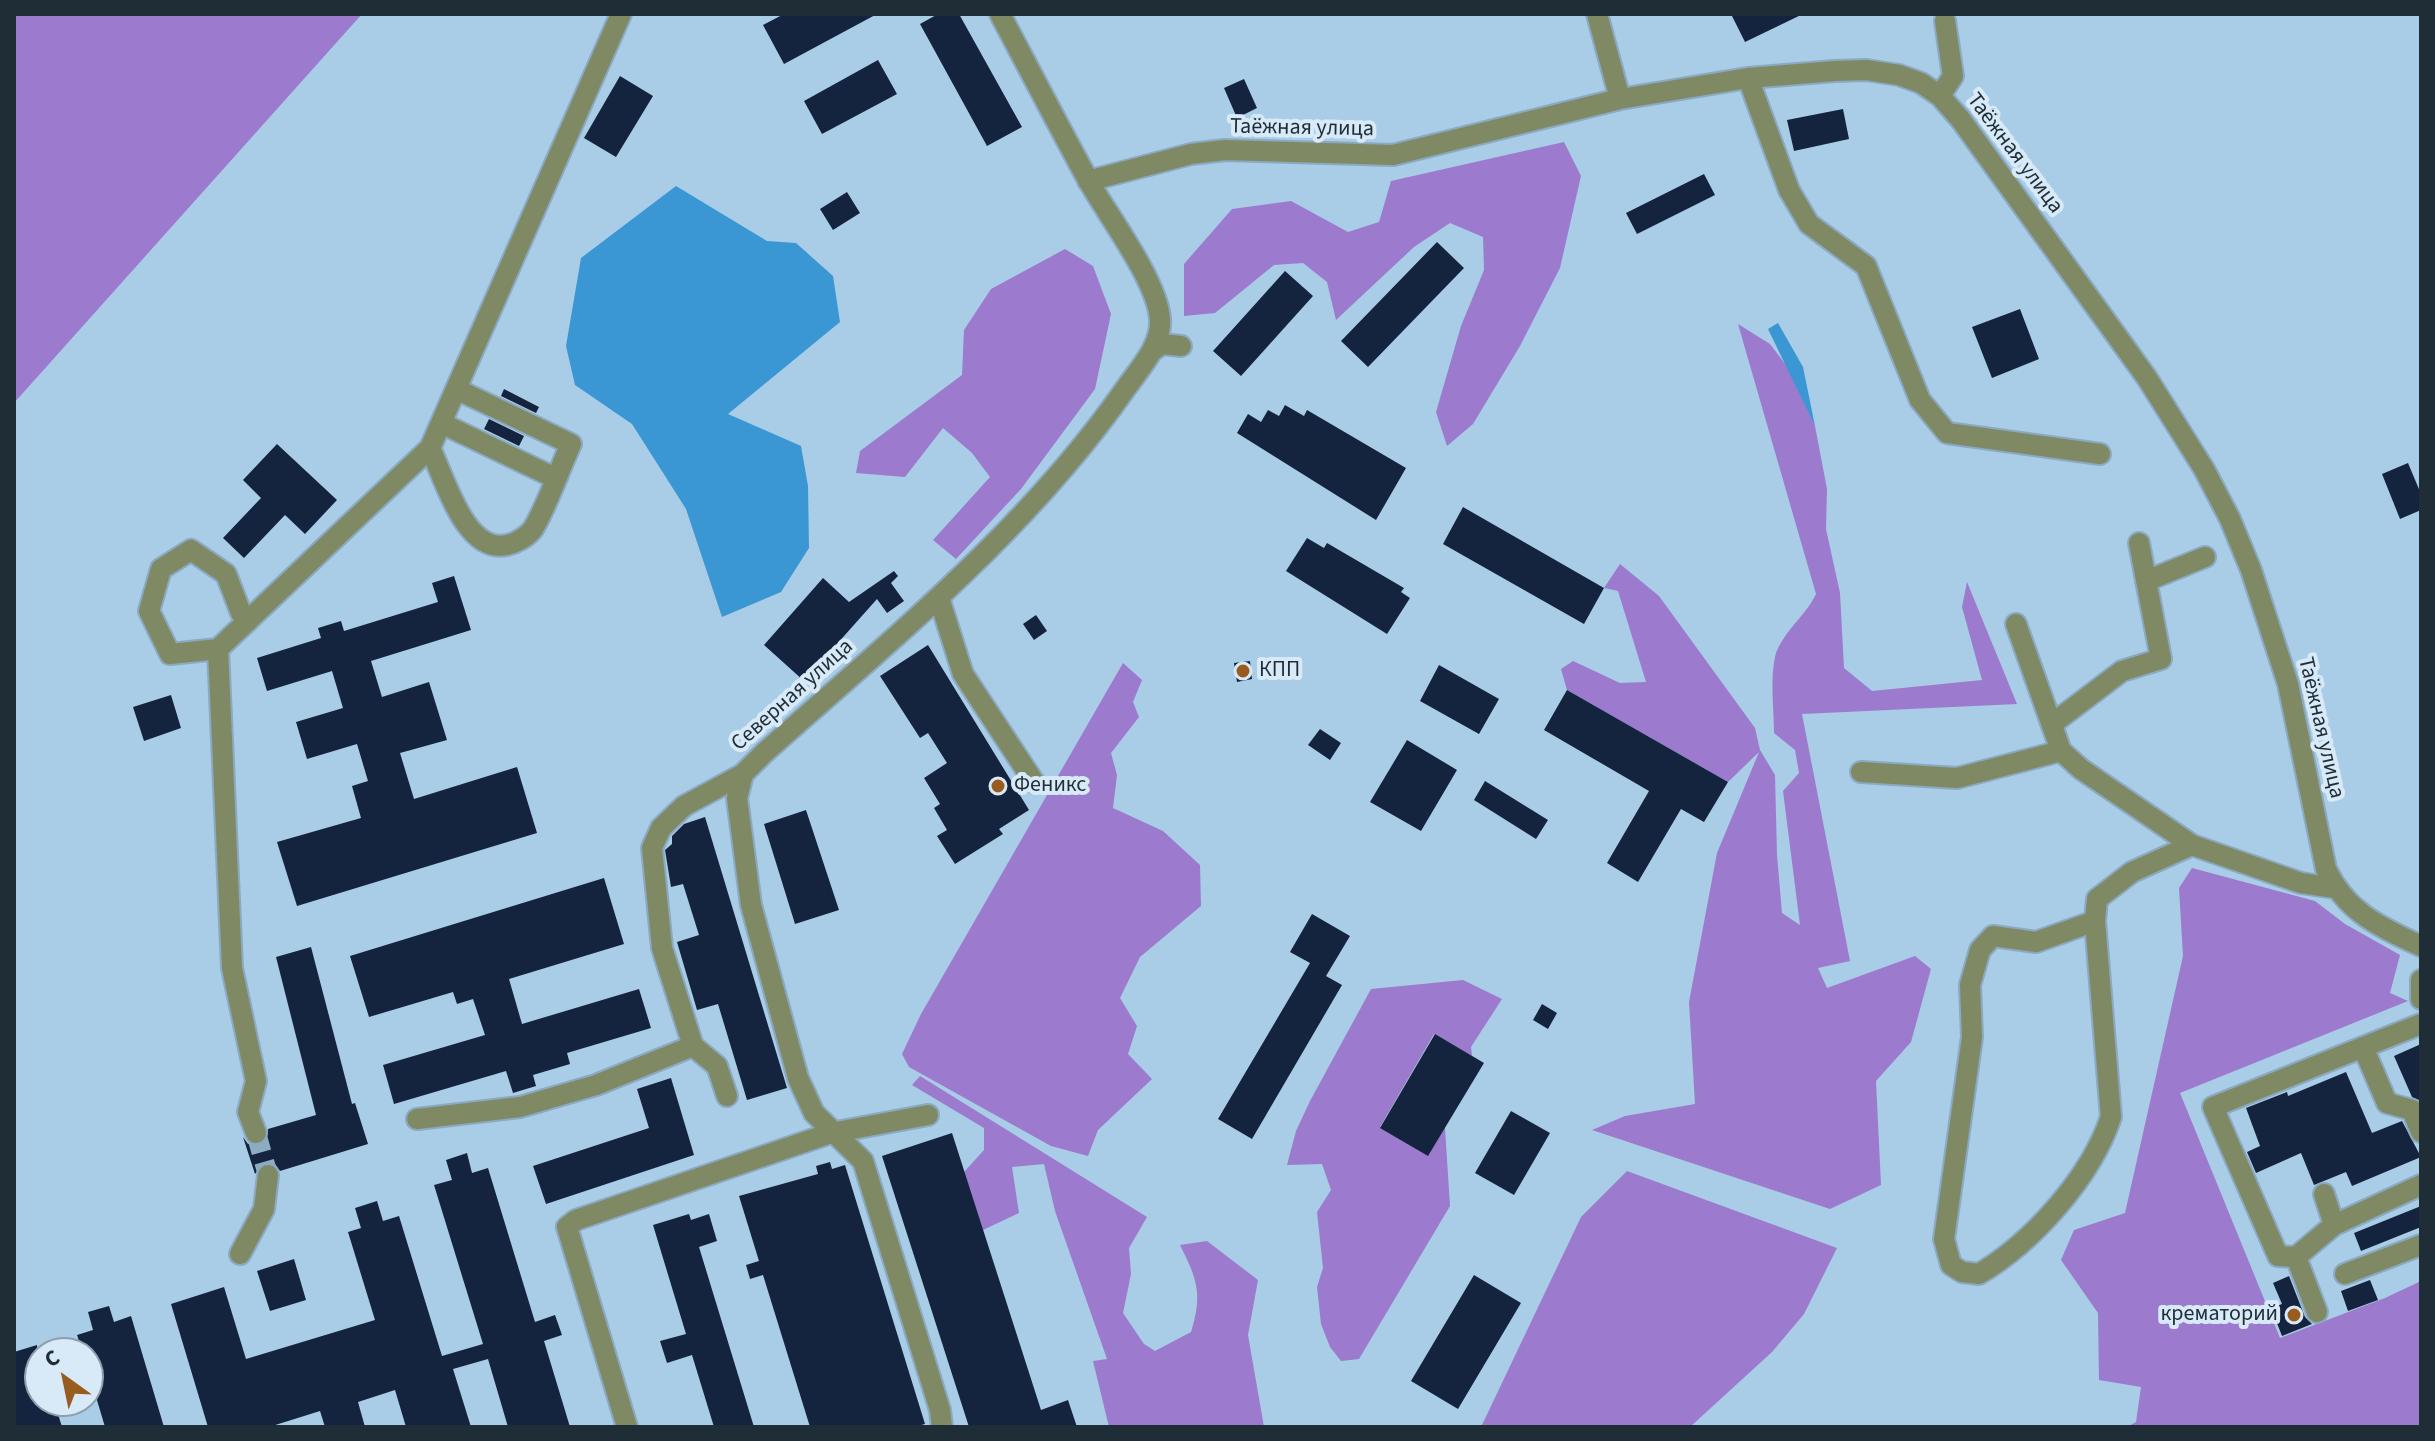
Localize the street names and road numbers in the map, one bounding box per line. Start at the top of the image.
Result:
street label: Таёжная улица [1960,89,2068,219]
street label: Таёжная улица [1230,115,1374,143]
street label: Северная улица [727,634,859,758]
street label: Таёжная улица [2291,655,2349,801]

